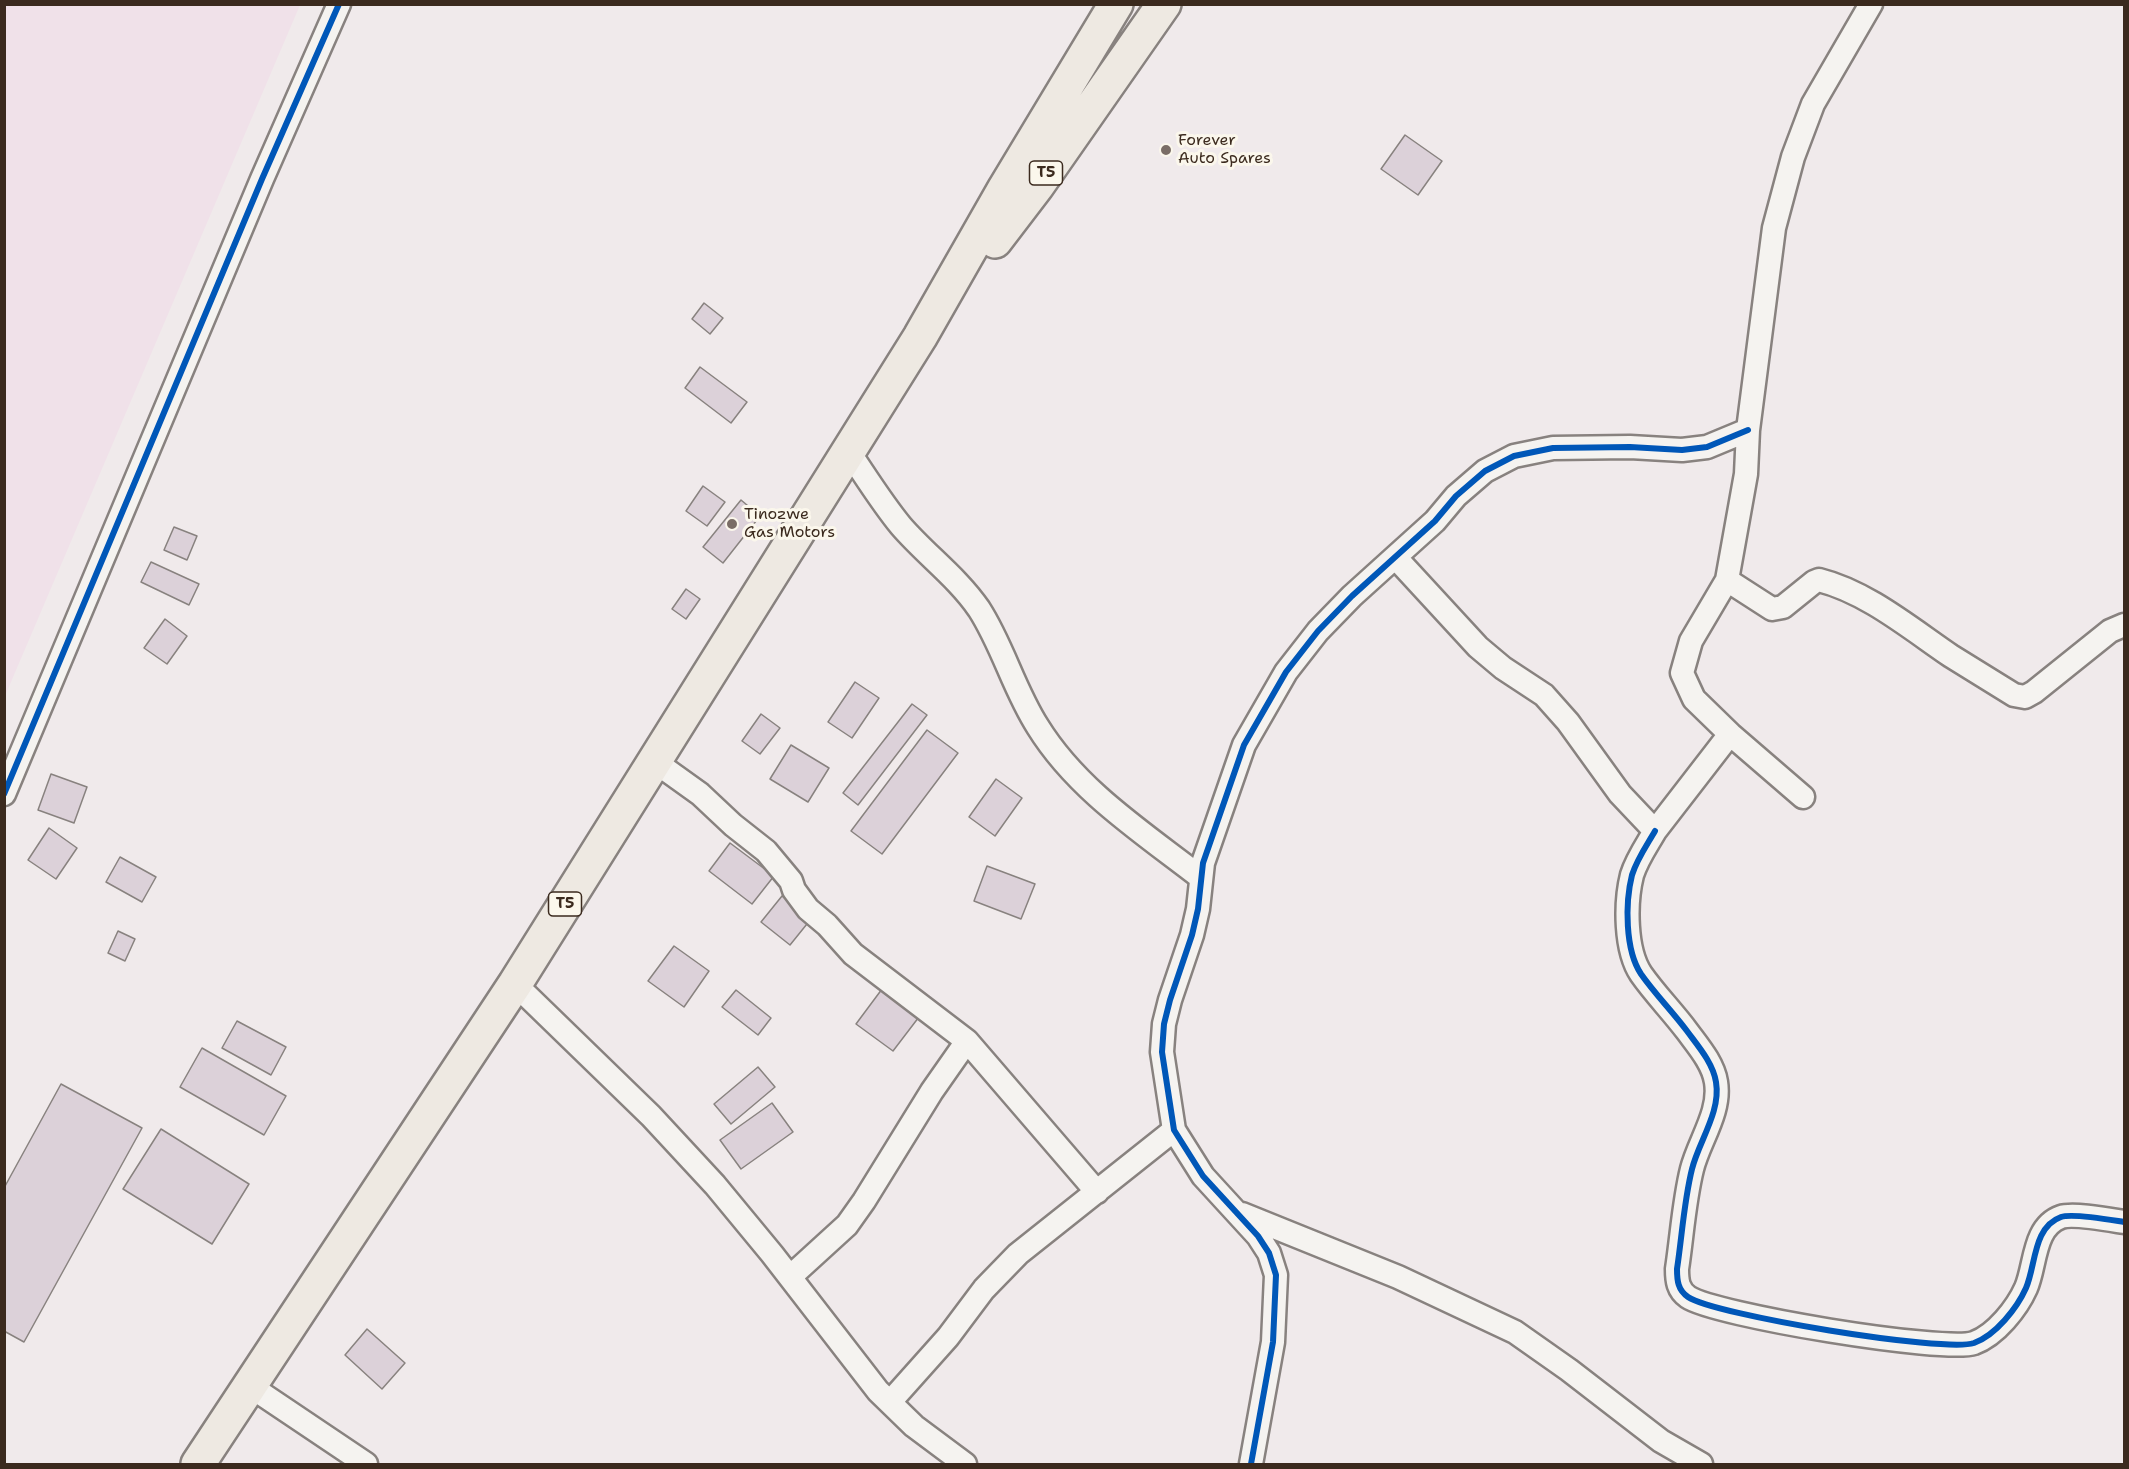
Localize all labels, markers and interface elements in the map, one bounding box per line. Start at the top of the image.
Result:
place label: Forever Auto Spares [1178,131,1271,169]
marker: Forever Auto Spares [1159,143,1173,157]
road number: T5 [1030,161,1062,185]
place label: Tinozwe Gas Motors [744,505,835,543]
marker: Tinozwe Gas Motors [725,517,739,531]
road number: T5 [548,892,582,916]

